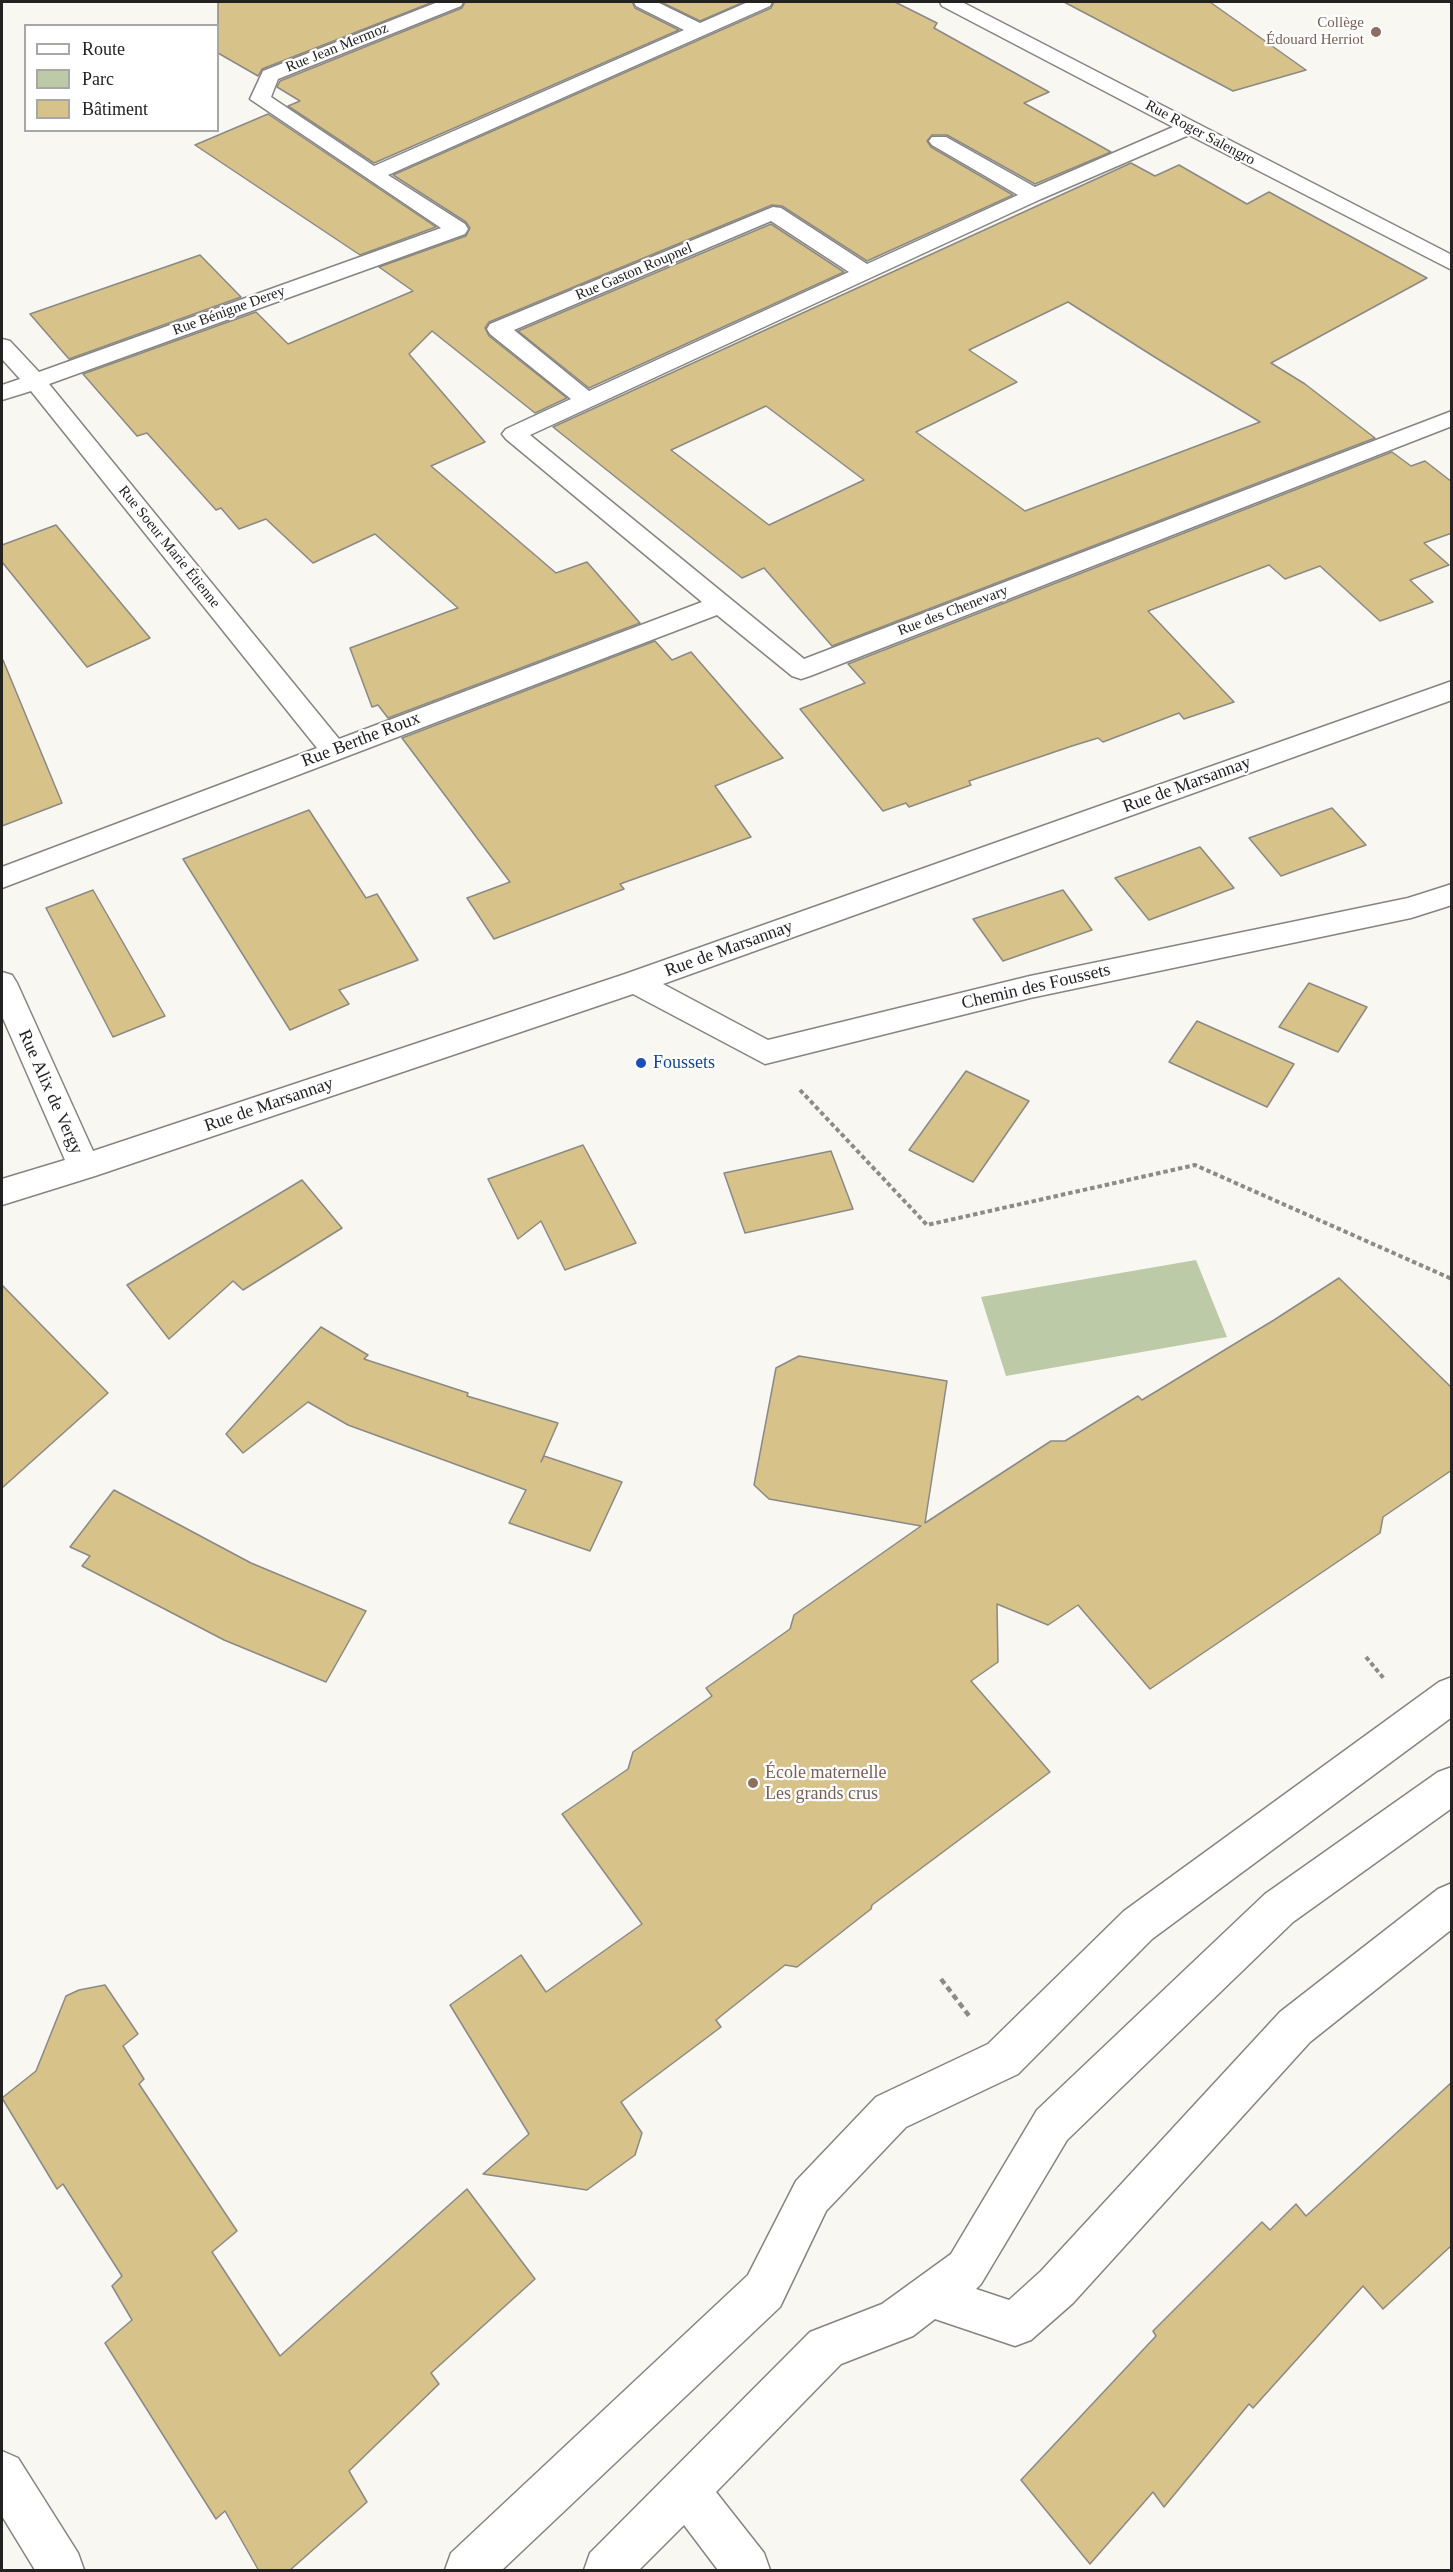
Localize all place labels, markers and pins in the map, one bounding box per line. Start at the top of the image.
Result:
place label: Collège Édouard Herriot [1266,14,1364,49]
marker: Collège Édouard Herriot [1369,25,1383,39]
place label: Foussets [653,1052,715,1074]
marker: Foussets [634,1056,648,1070]
place label: École maternelle Les grands crus [765,1762,886,1804]
marker: École maternelle Les grands crus [746,1776,760,1790]

